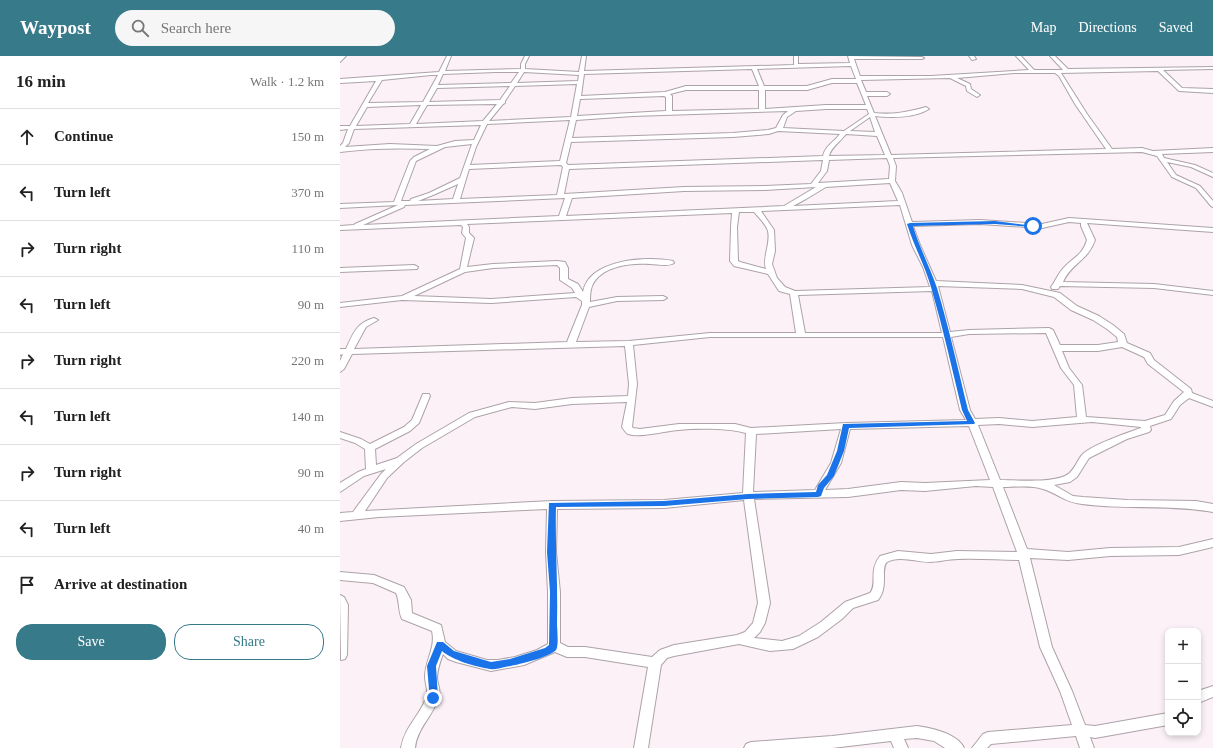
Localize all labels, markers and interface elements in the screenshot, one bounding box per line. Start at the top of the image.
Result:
search box [115,10,395,46]
text: Waypost [20,17,91,38]
icon: search [129,17,151,39]
text: Search here [161,20,231,36]
text: Map [1031,20,1056,35]
text: Directions [1078,20,1137,35]
text: Saved [1159,20,1193,35]
text: 16 min [16,72,66,91]
text: Walk · 1.2 km [250,74,324,89]
icon: ahead [16,126,38,148]
text: Continue [54,128,113,144]
text: 150 m [291,129,324,144]
icon: left [16,182,38,204]
text: Turn left [54,184,111,200]
text: 370 m [291,185,324,200]
route start [1024,217,1042,235]
icon: right [16,238,38,260]
text: Turn right [54,240,121,256]
text: 110 m [292,241,324,256]
icon: left [16,294,38,316]
text: Turn left [54,296,111,312]
text: 90 m [298,297,324,312]
icon: right [16,350,38,372]
text: Turn right [54,352,121,368]
text: 220 m [291,353,324,368]
icon: left [16,406,38,428]
text: Turn left [54,408,111,424]
text: 140 m [291,409,324,424]
icon: right [16,462,38,484]
text: Turn right [54,464,121,480]
text: 90 m [298,465,324,480]
icon: left [16,518,38,540]
text: Turn left [54,520,111,536]
text: 40 m [298,521,324,536]
icon: arrive [16,574,38,596]
text: Arrive at destination [54,576,187,592]
button: Save [16,624,166,660]
button: Share [174,624,324,660]
map controls [1165,628,1201,736]
button: + [1165,628,1201,664]
button: − [1165,664,1201,700]
route end [424,689,442,707]
button: locate [1165,700,1201,736]

